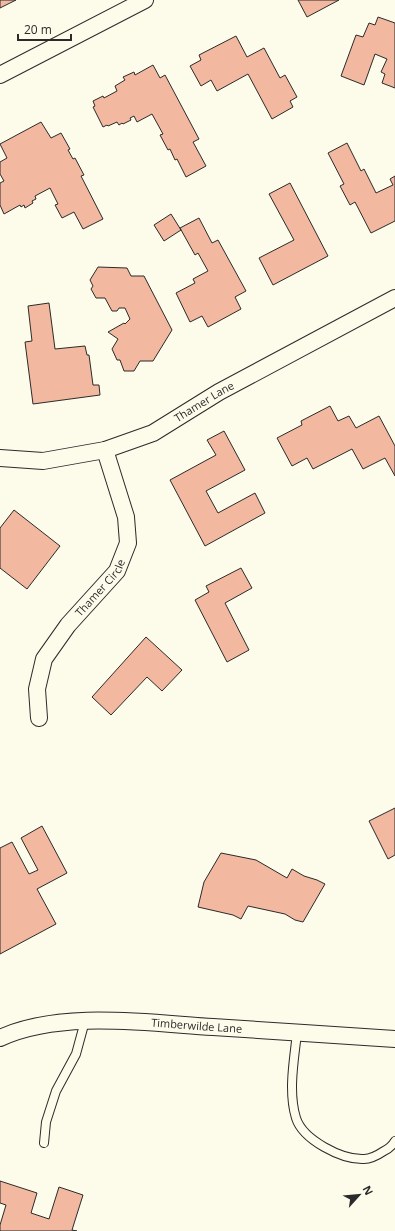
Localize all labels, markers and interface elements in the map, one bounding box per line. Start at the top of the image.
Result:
scale bar [18,16,71,42]
text: 20 m [24,21,52,38]
street label: Thamer Lane [171,377,236,425]
street label: Thamer Circle [71,557,128,619]
street label: Timberwilde Lane [151,1014,243,1036]
north arrow [339,1175,379,1215]
text: N [360,1183,377,1198]

